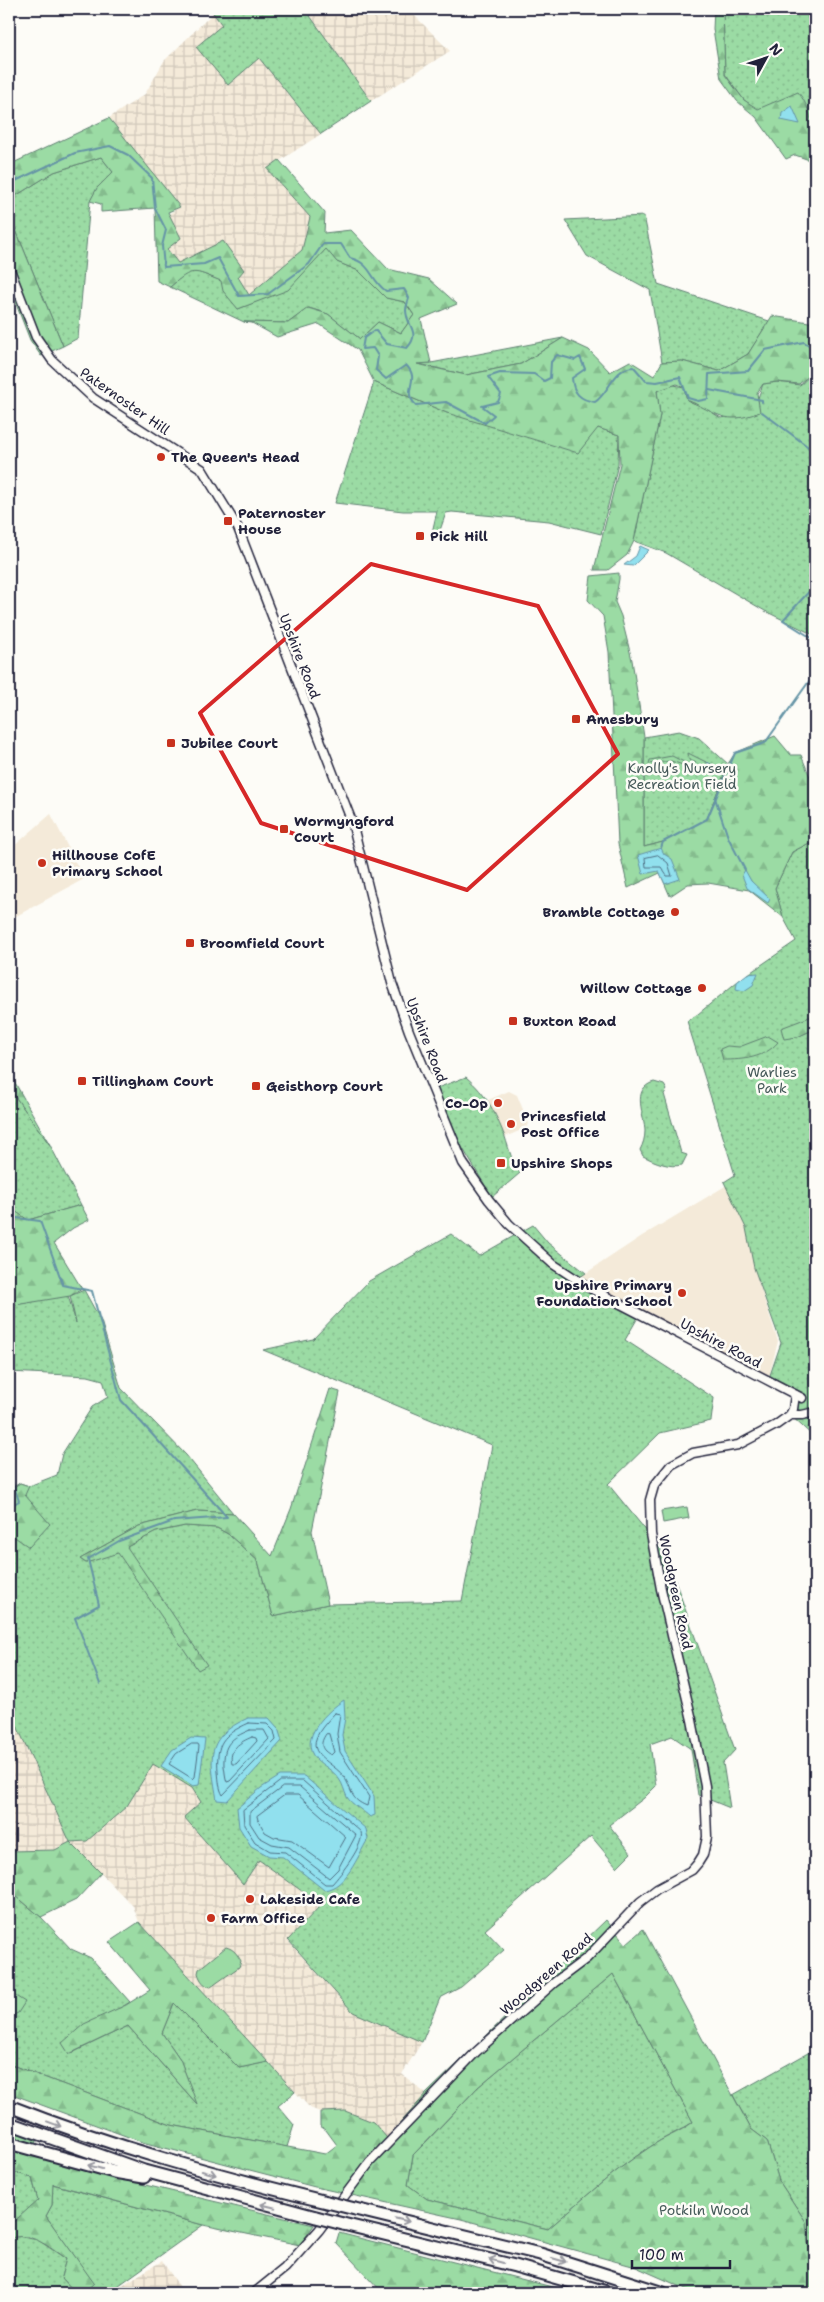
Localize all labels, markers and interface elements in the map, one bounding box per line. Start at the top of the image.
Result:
north arrow [742,32,792,82]
text: N [765,40,786,60]
street label: Paternoster Hill [76,363,174,439]
place label: The Queen's Head [171,448,300,466]
marker: The Queen's Head [155,451,167,463]
place label: Paternoster House [238,504,326,538]
marker: Paternoster House [222,515,234,527]
place label: Pick Hill [430,527,488,545]
marker: Pick Hill [414,530,426,542]
street label: Upshire Road [276,611,325,701]
place label: Amesbury [586,710,659,728]
marker: Amesbury [570,713,582,725]
place label: Jubilee Court [181,734,278,752]
marker: Jubilee Court [165,737,177,749]
park label: Knolly's Nursery Recreation Field [627,759,737,793]
place label: Wormyngford Court [294,812,395,846]
marker: Wormyngford Court [278,823,290,835]
place label: Hillhouse CofE Primary School [52,846,163,880]
marker: Hillhouse CofE Primary School [36,857,48,869]
place label: Bramble Cottage [543,903,665,921]
marker: Bramble Cottage [669,906,681,918]
place label: Broomfield Court [200,934,325,952]
marker: Broomfield Court [184,937,196,949]
place label: Willow Cottage [580,979,692,997]
marker: Willow Cottage [696,982,708,994]
street label: Upshire Road [403,995,452,1085]
place label: Buxton Road [523,1012,617,1030]
marker: Buxton Road [507,1015,519,1027]
park label: Warlies Park [747,1063,797,1097]
place label: Tillingham Court [92,1072,214,1090]
marker: Tillingham Court [76,1075,88,1087]
place label: Geisthorp Court [266,1077,383,1095]
marker: Geisthorp Court [250,1080,262,1092]
place label: Co-Op [445,1094,488,1112]
marker: Co-Op [492,1097,504,1109]
place label: Princesfield Post Office [521,1107,607,1141]
marker: Princesfield Post Office [505,1118,517,1130]
place label: Upshire Shops [511,1154,613,1172]
marker: Upshire Shops [495,1157,507,1169]
place label: Upshire Primary Foundation School [536,1276,672,1310]
marker: Upshire Primary Foundation School [676,1287,688,1299]
street label: Upshire Road [677,1314,765,1372]
street label: Woodgreen Road [655,1533,697,1651]
place label: Lakeside Cafe [260,1890,360,1908]
marker: Lakeside Cafe [244,1893,256,1905]
place label: Farm Office [221,1909,305,1927]
marker: Farm Office [205,1912,217,1924]
street label: Woodgreen Road [496,1929,596,2019]
one-way arrow [46,2120,62,2129]
one-way arrow [88,2162,104,2171]
one-way arrow [201,2169,217,2178]
one-way arrow [261,2200,277,2210]
park label: Potkiln Wood [659,2201,749,2219]
one-way arrow [394,2216,410,2225]
scale bar [632,2237,729,2269]
text: 100 m [639,2245,684,2265]
one-way arrow [488,2255,504,2265]
one-way arrow [551,2255,567,2265]

